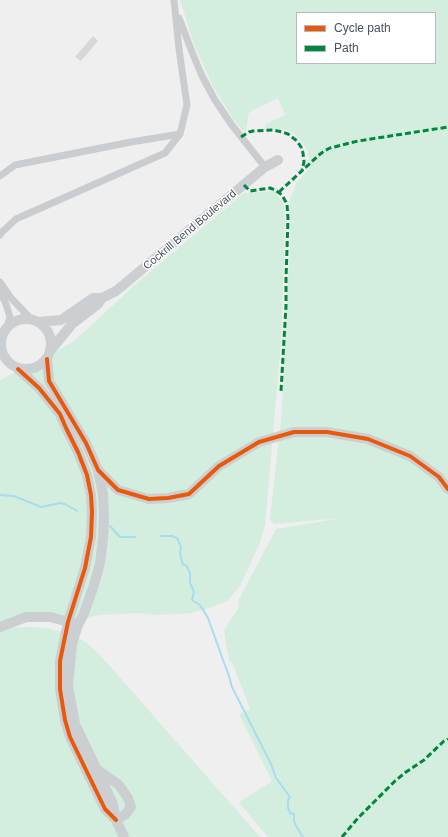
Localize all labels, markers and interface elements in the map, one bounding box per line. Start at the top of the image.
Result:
legend [296,12,436,64]
text: Cycle path [334,21,391,35]
text: Path [334,41,359,55]
street label: Cockrill Bend Boulevard [141,187,239,273]

